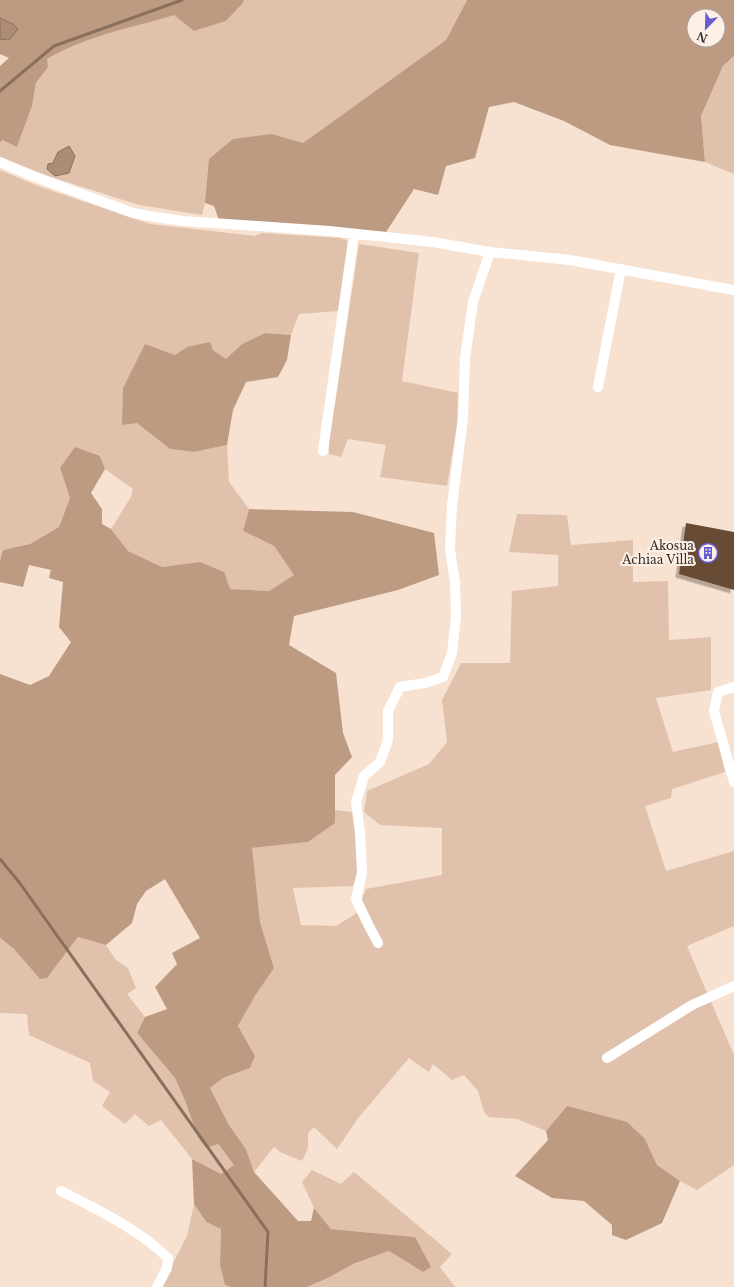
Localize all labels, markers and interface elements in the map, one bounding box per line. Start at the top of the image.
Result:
north arrow [686,8,726,48]
text: N [694,28,710,46]
place label: Akosua Achiaa Villa [621,538,694,567]
building icon: Akosua Achiaa Villa [697,542,719,564]

